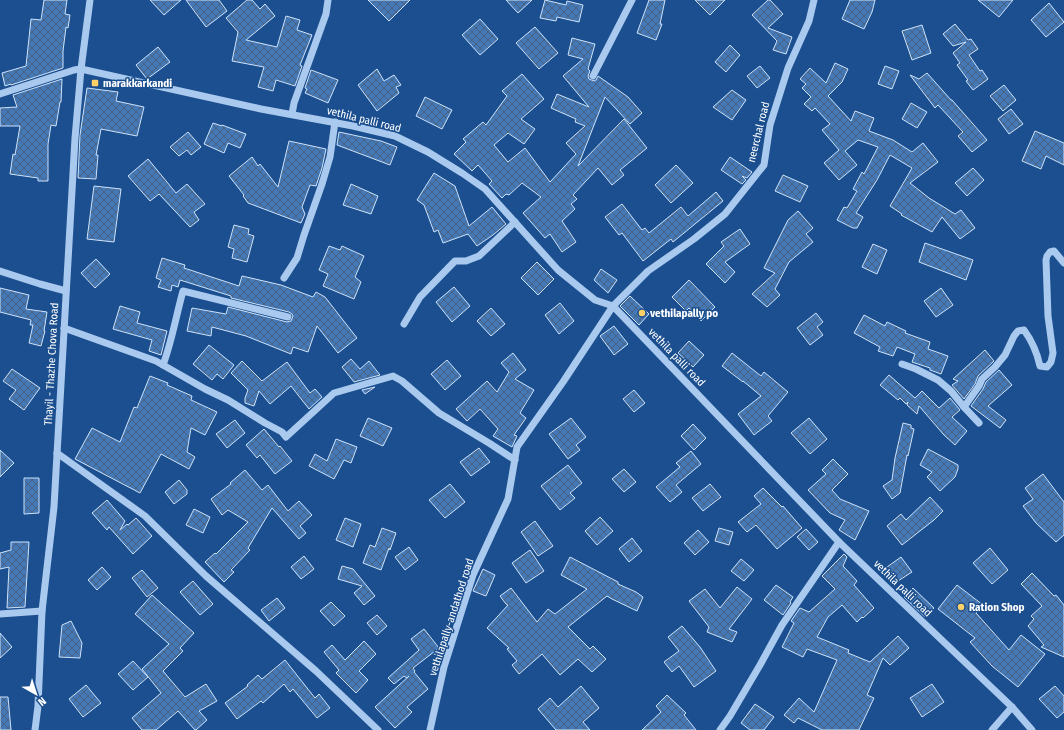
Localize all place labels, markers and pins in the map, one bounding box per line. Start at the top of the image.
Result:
place label: marakkarkandi [103,77,172,90]
marker: marakkarkandi [90,78,100,88]
place label: vethilapally po [649,307,718,320]
marker: vethilapally po [637,308,647,318]
place label: Ration Shop [969,601,1025,614]
marker: Ration Shop [956,602,966,612]

